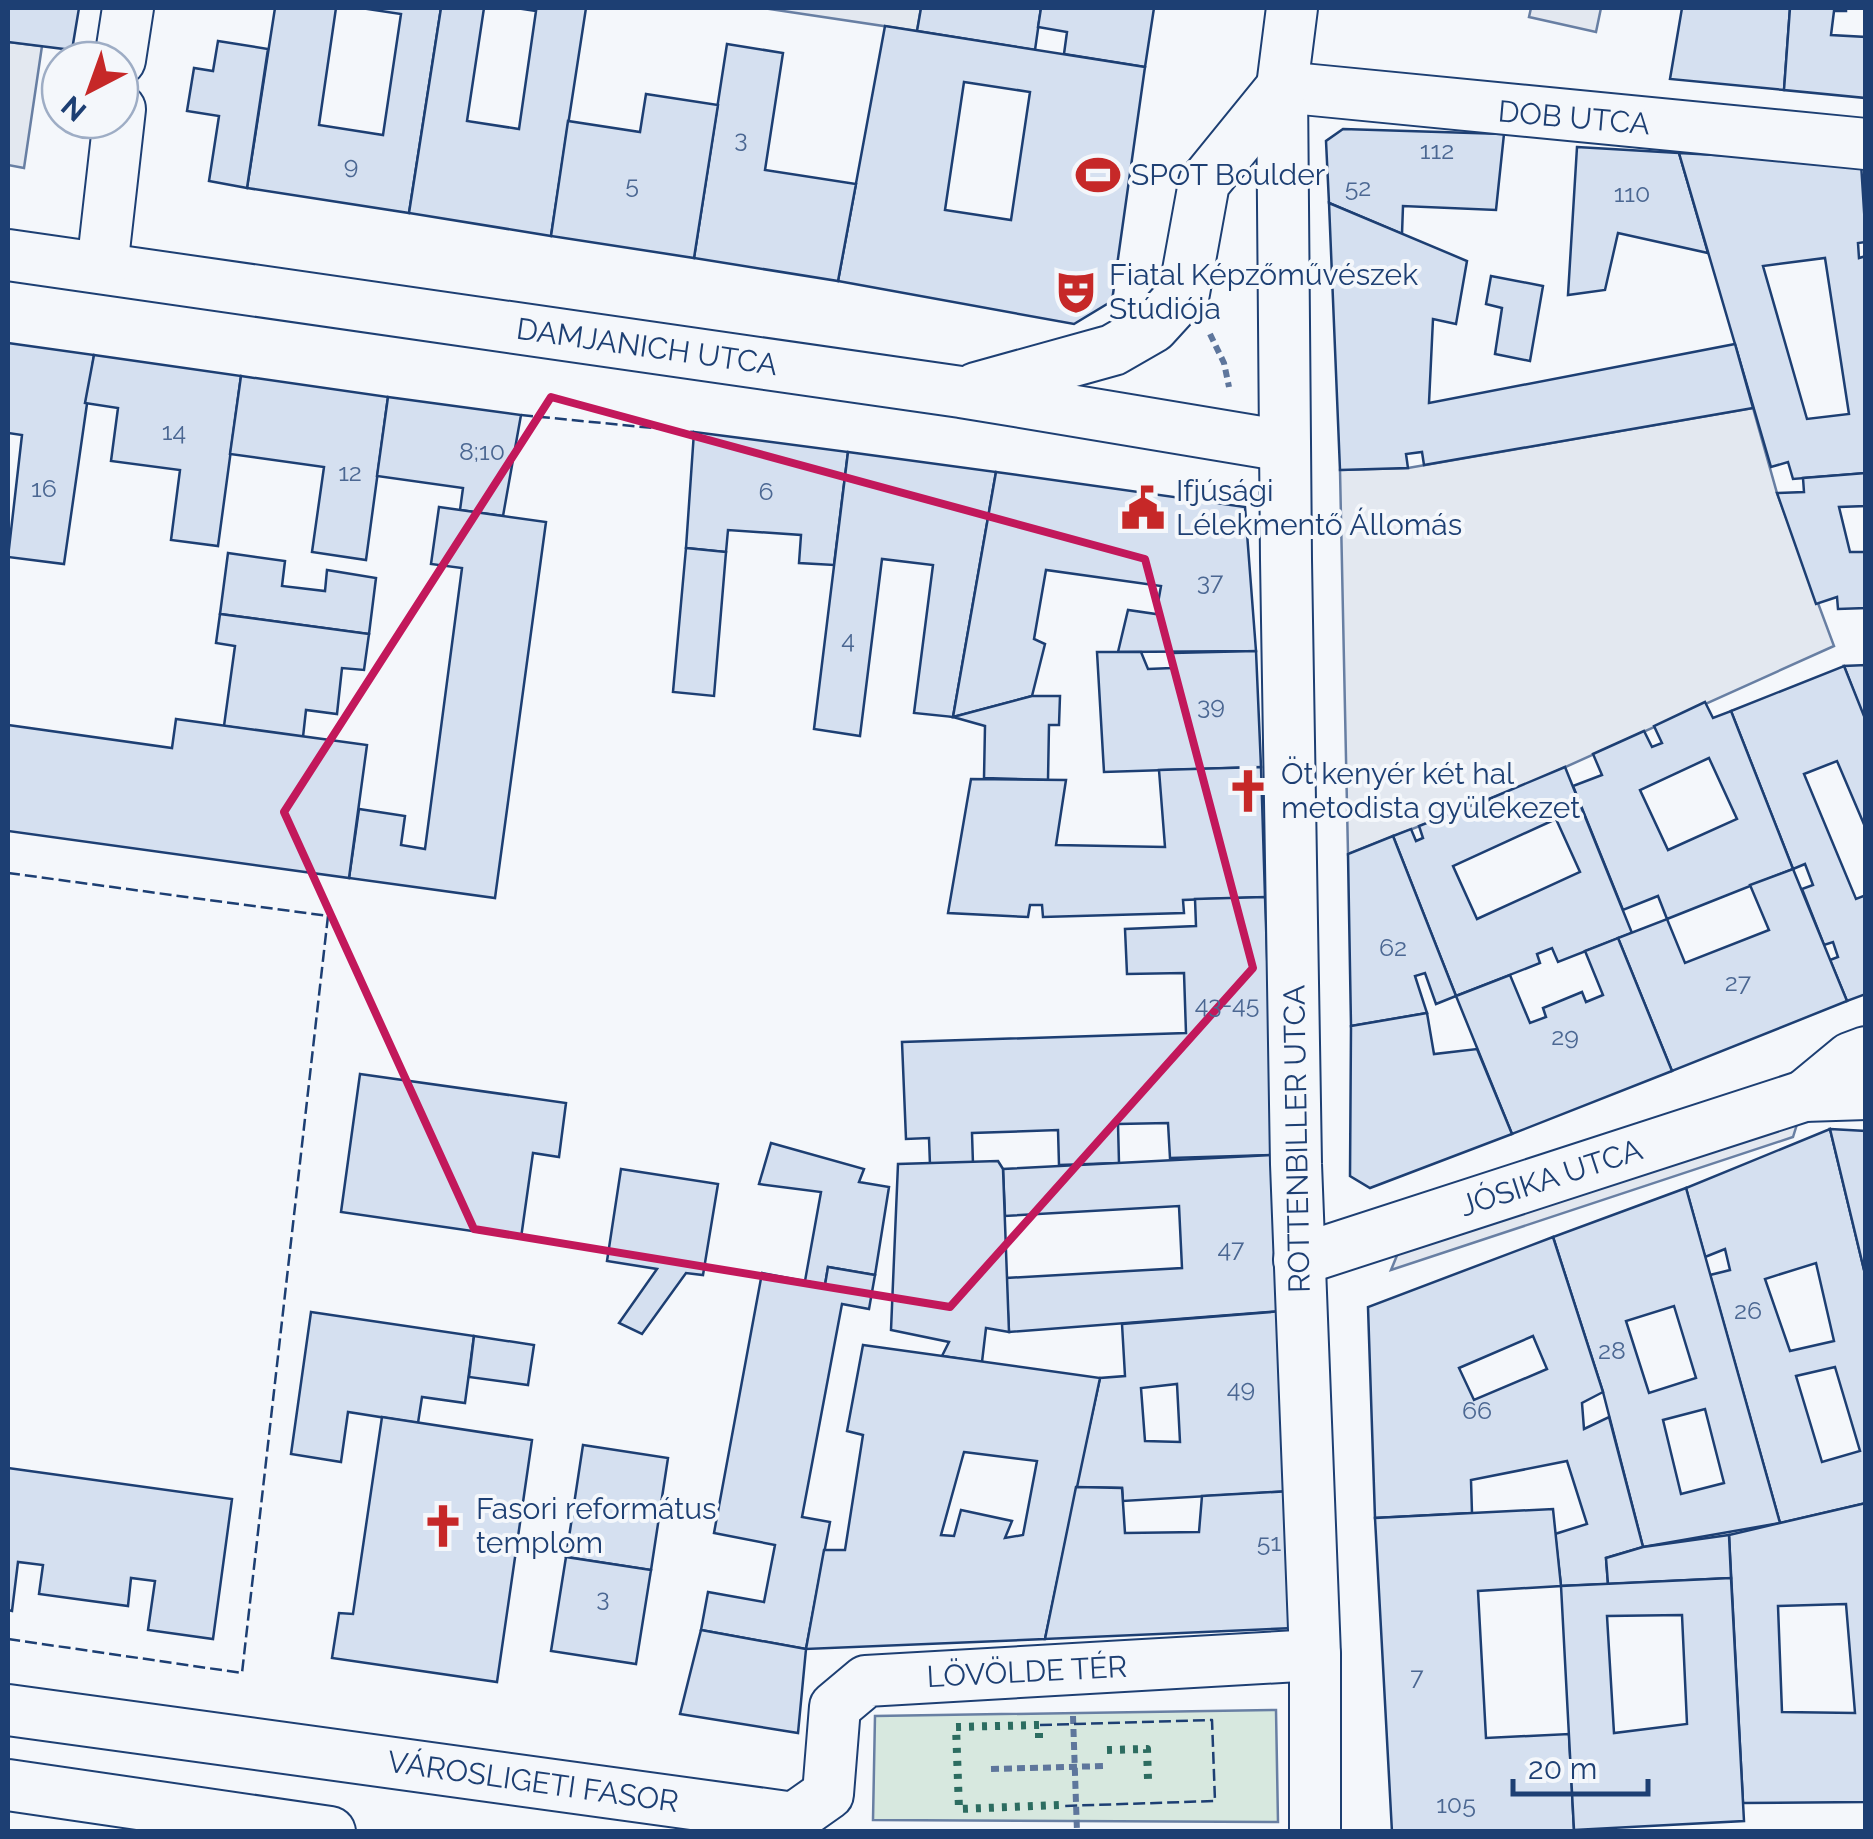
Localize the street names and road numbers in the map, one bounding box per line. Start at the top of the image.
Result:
street label: DOB UTCA [1497,93,1651,142]
street label: DAMJANICH UTCA [514,311,780,382]
street label: ROTTENBILLER UTCA [1276,985,1317,1293]
street label: JÓSIKA UTCA [1455,1132,1646,1223]
street label: LÖVÖLDE TÉR [926,1649,1128,1694]
street label: VÁROSLIGETI FASOR [385,1744,681,1819]

